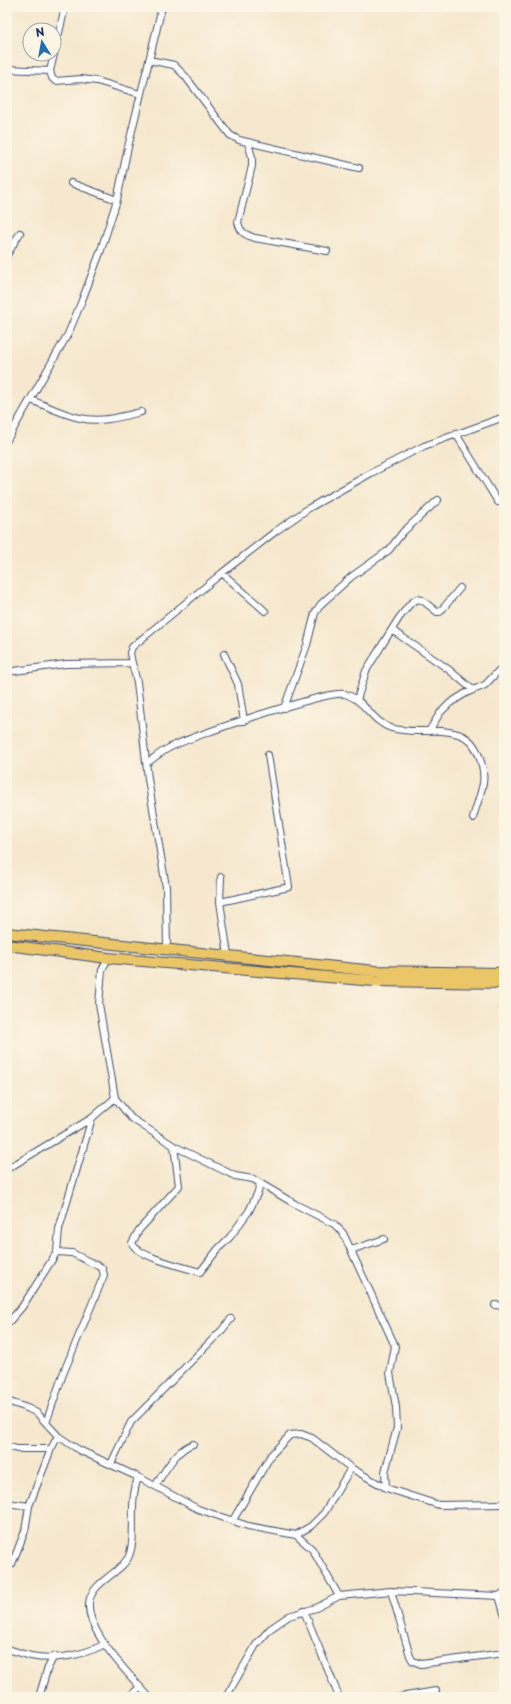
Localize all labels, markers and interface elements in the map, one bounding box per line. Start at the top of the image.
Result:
north arrow [22,22,62,62]
text: N [34,22,46,41]

